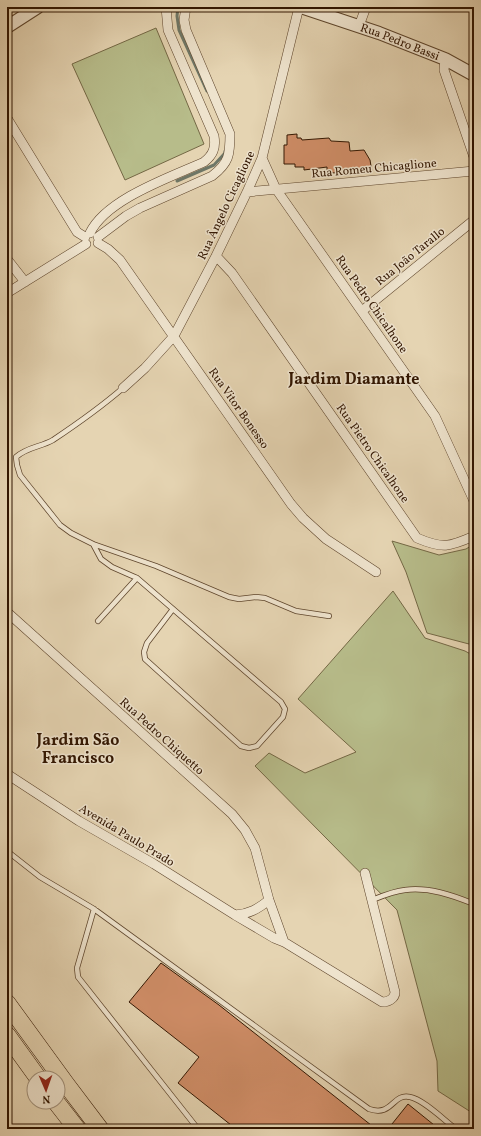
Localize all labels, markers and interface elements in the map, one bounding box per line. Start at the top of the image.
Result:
street label: Rua Pedro Bassi [358,20,442,65]
street label: Rua Ângelo Cicaglione [194,148,259,263]
street label: Rua Romeu Chicaglione [311,156,438,182]
street label: Rua João Tarallo [373,224,449,290]
street label: Rua Pedro Chicalhone [331,252,411,357]
street label: Rua Vitor Bonesso [204,365,272,452]
district label: Jardim Diamante [287,369,420,391]
street label: Rua Pietro Chicalhone [332,401,413,507]
street label: Rua Pedro Chiquetto [116,694,207,779]
district label: Jardim São Francisco [35,730,120,770]
street label: Avenida Paulo Prado [76,801,177,871]
north arrow [26,1070,66,1110]
text: N [42,1091,51,1106]

